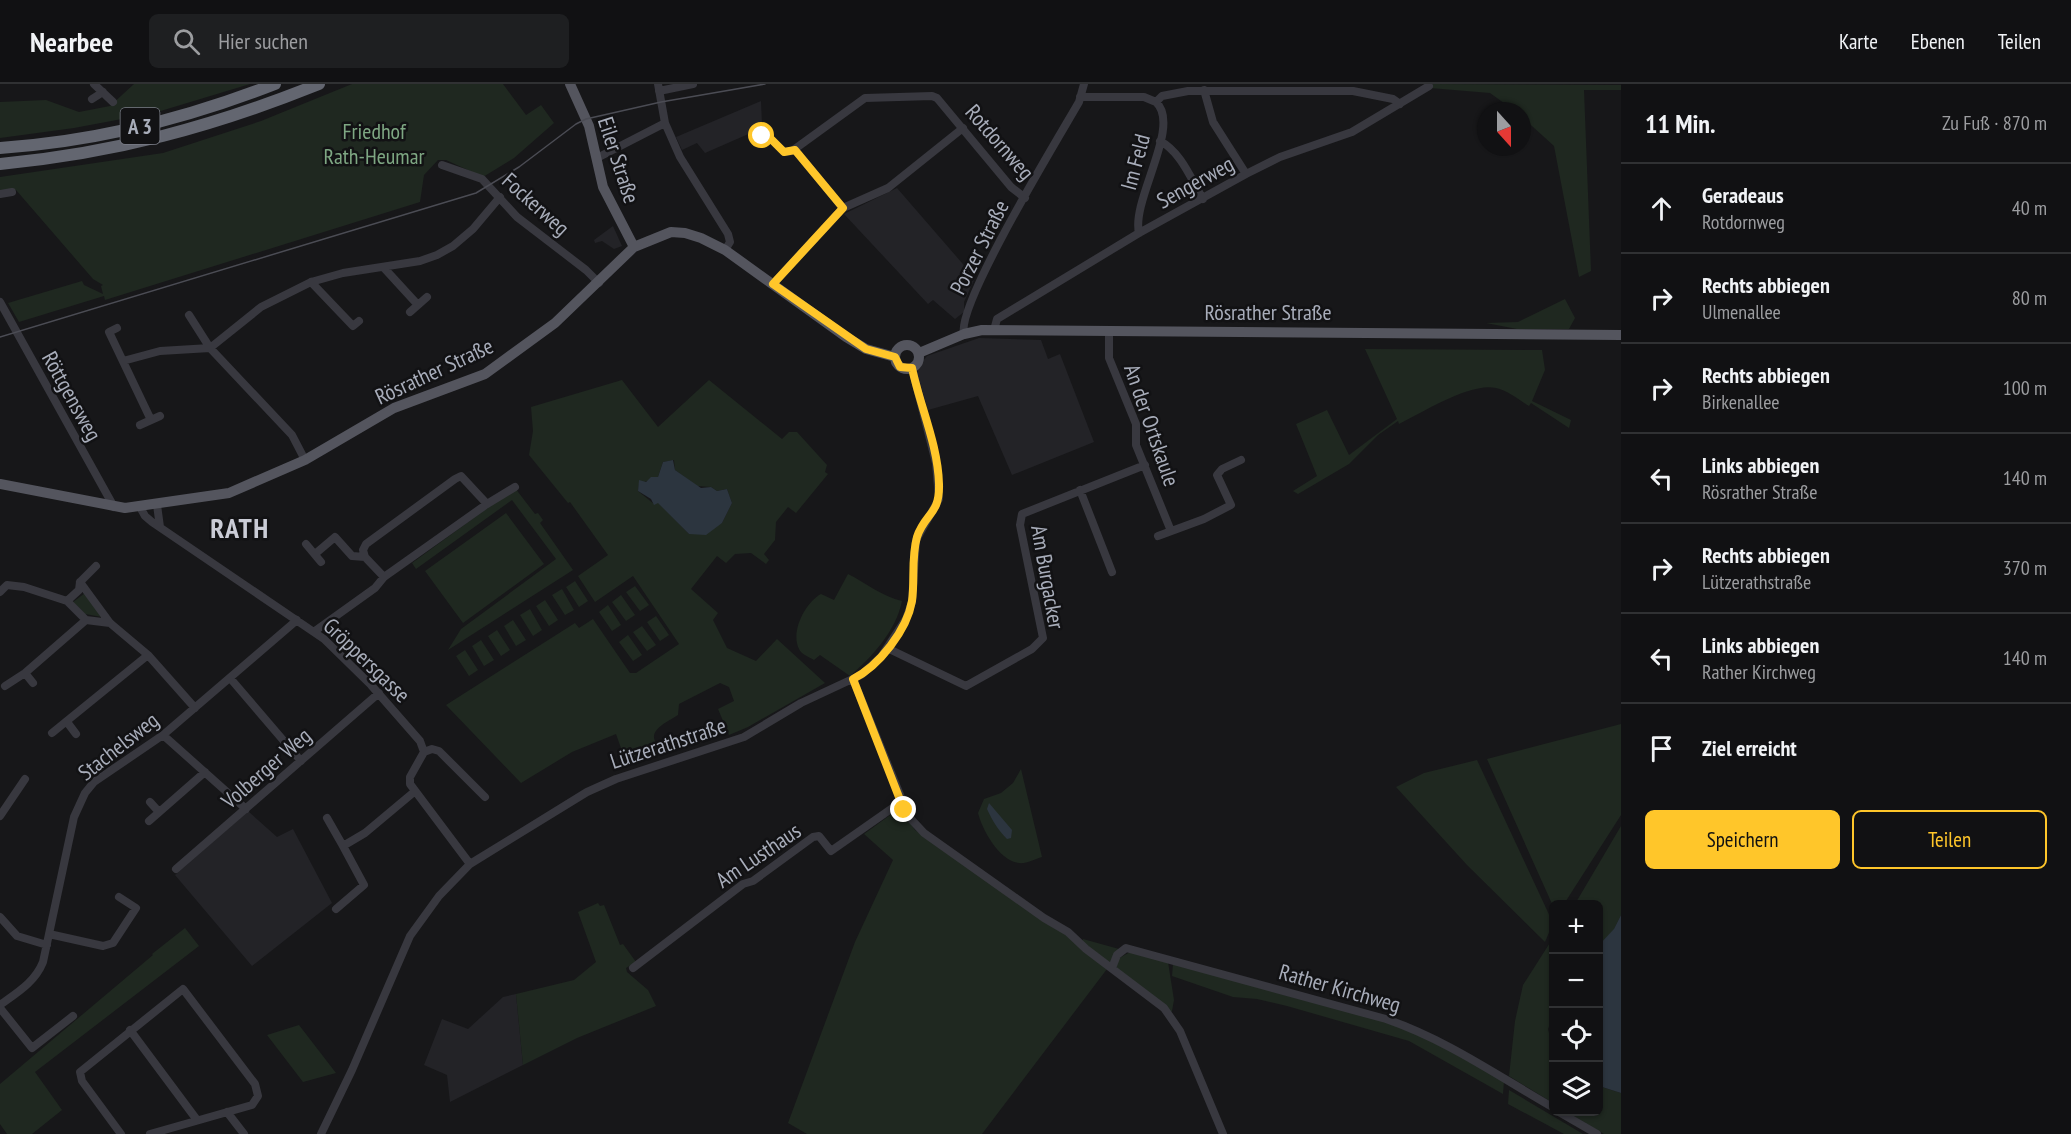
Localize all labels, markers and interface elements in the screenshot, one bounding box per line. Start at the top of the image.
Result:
search box [149,14,569,68]
text: Nearbee [30,23,113,60]
icon: search [170,25,203,58]
text: Hier suchen [218,27,308,55]
text: Karte [1839,28,1878,55]
text: Ebenen [1911,28,1965,55]
text: Teilen [1998,28,2041,55]
street label: Rotdornweg [960,98,1040,186]
north arrow [1477,102,1531,156]
text: 11 Min. [1645,107,1716,140]
road number: A 3 [120,108,160,144]
text: Zu Fuß · 870 m [1942,110,2047,136]
street label: Eiler Straße [592,113,646,207]
park label: Friedhof Rath-Heumar [323,117,425,170]
route start [748,122,774,148]
street label: Im Feld [1114,131,1156,193]
street label: Sengerweg [1151,149,1239,215]
street label: Fockerweg [497,166,575,242]
text: Geradeaus [1702,181,1784,209]
icon: ahead [1645,192,1678,225]
street label: Porzer Straße [943,195,1015,299]
text: 40 m [2012,195,2047,221]
text: Rotdornweg [1702,209,1785,235]
text: Rechts abbiegen [1702,271,1830,299]
icon: right [1645,282,1678,315]
text: 80 m [2012,285,2047,311]
street label: Rösrather Straße [1204,298,1332,326]
text: Ulmenallee [1702,299,1781,325]
street label: Rösrather Straße [370,331,498,411]
street label: Röttgensweg [36,346,108,446]
street label: An der Ortskaule [1118,360,1186,490]
text: Rechts abbiegen [1702,361,1830,389]
icon: right [1645,372,1678,405]
text: 100 m [2003,375,2047,401]
text: Birkenallee [1702,389,1780,415]
text: Links abbiegen [1702,451,1819,479]
icon: left [1645,462,1678,495]
text: 140 m [2003,465,2047,491]
text: Rösrather Straße [1702,479,1818,505]
district label: RATH [210,509,270,546]
street label: Am Burgacker [1025,523,1071,631]
text: Rechts abbiegen [1702,541,1830,569]
icon: right [1645,552,1678,585]
text: 370 m [2003,555,2047,581]
text: Lützerathstraße [1702,569,1811,595]
street label: Gröppersgasse [318,612,416,708]
text: Links abbiegen [1702,631,1819,659]
icon: left [1645,642,1678,675]
text: 140 m [2003,645,2047,671]
text: Rather Kirchweg [1702,659,1816,685]
street label: Stachelsweg [72,706,164,786]
street label: Lützerathstraße [607,711,729,775]
street label: Volberger Weg [215,721,317,815]
icon: arrive [1645,732,1678,765]
text: Ziel erreicht [1702,734,1797,762]
route end [890,796,916,822]
button: Speichern [1645,810,1840,869]
button: Teilen [1852,810,2047,869]
street label: Am Lusthaus [710,816,806,894]
map controls [1549,900,1603,1116]
button: + [1549,900,1603,954]
button: − [1549,954,1603,1008]
street label: Rather Kirchweg [1276,957,1404,1019]
button: locate [1549,1008,1603,1062]
button: layers [1549,1062,1603,1116]

